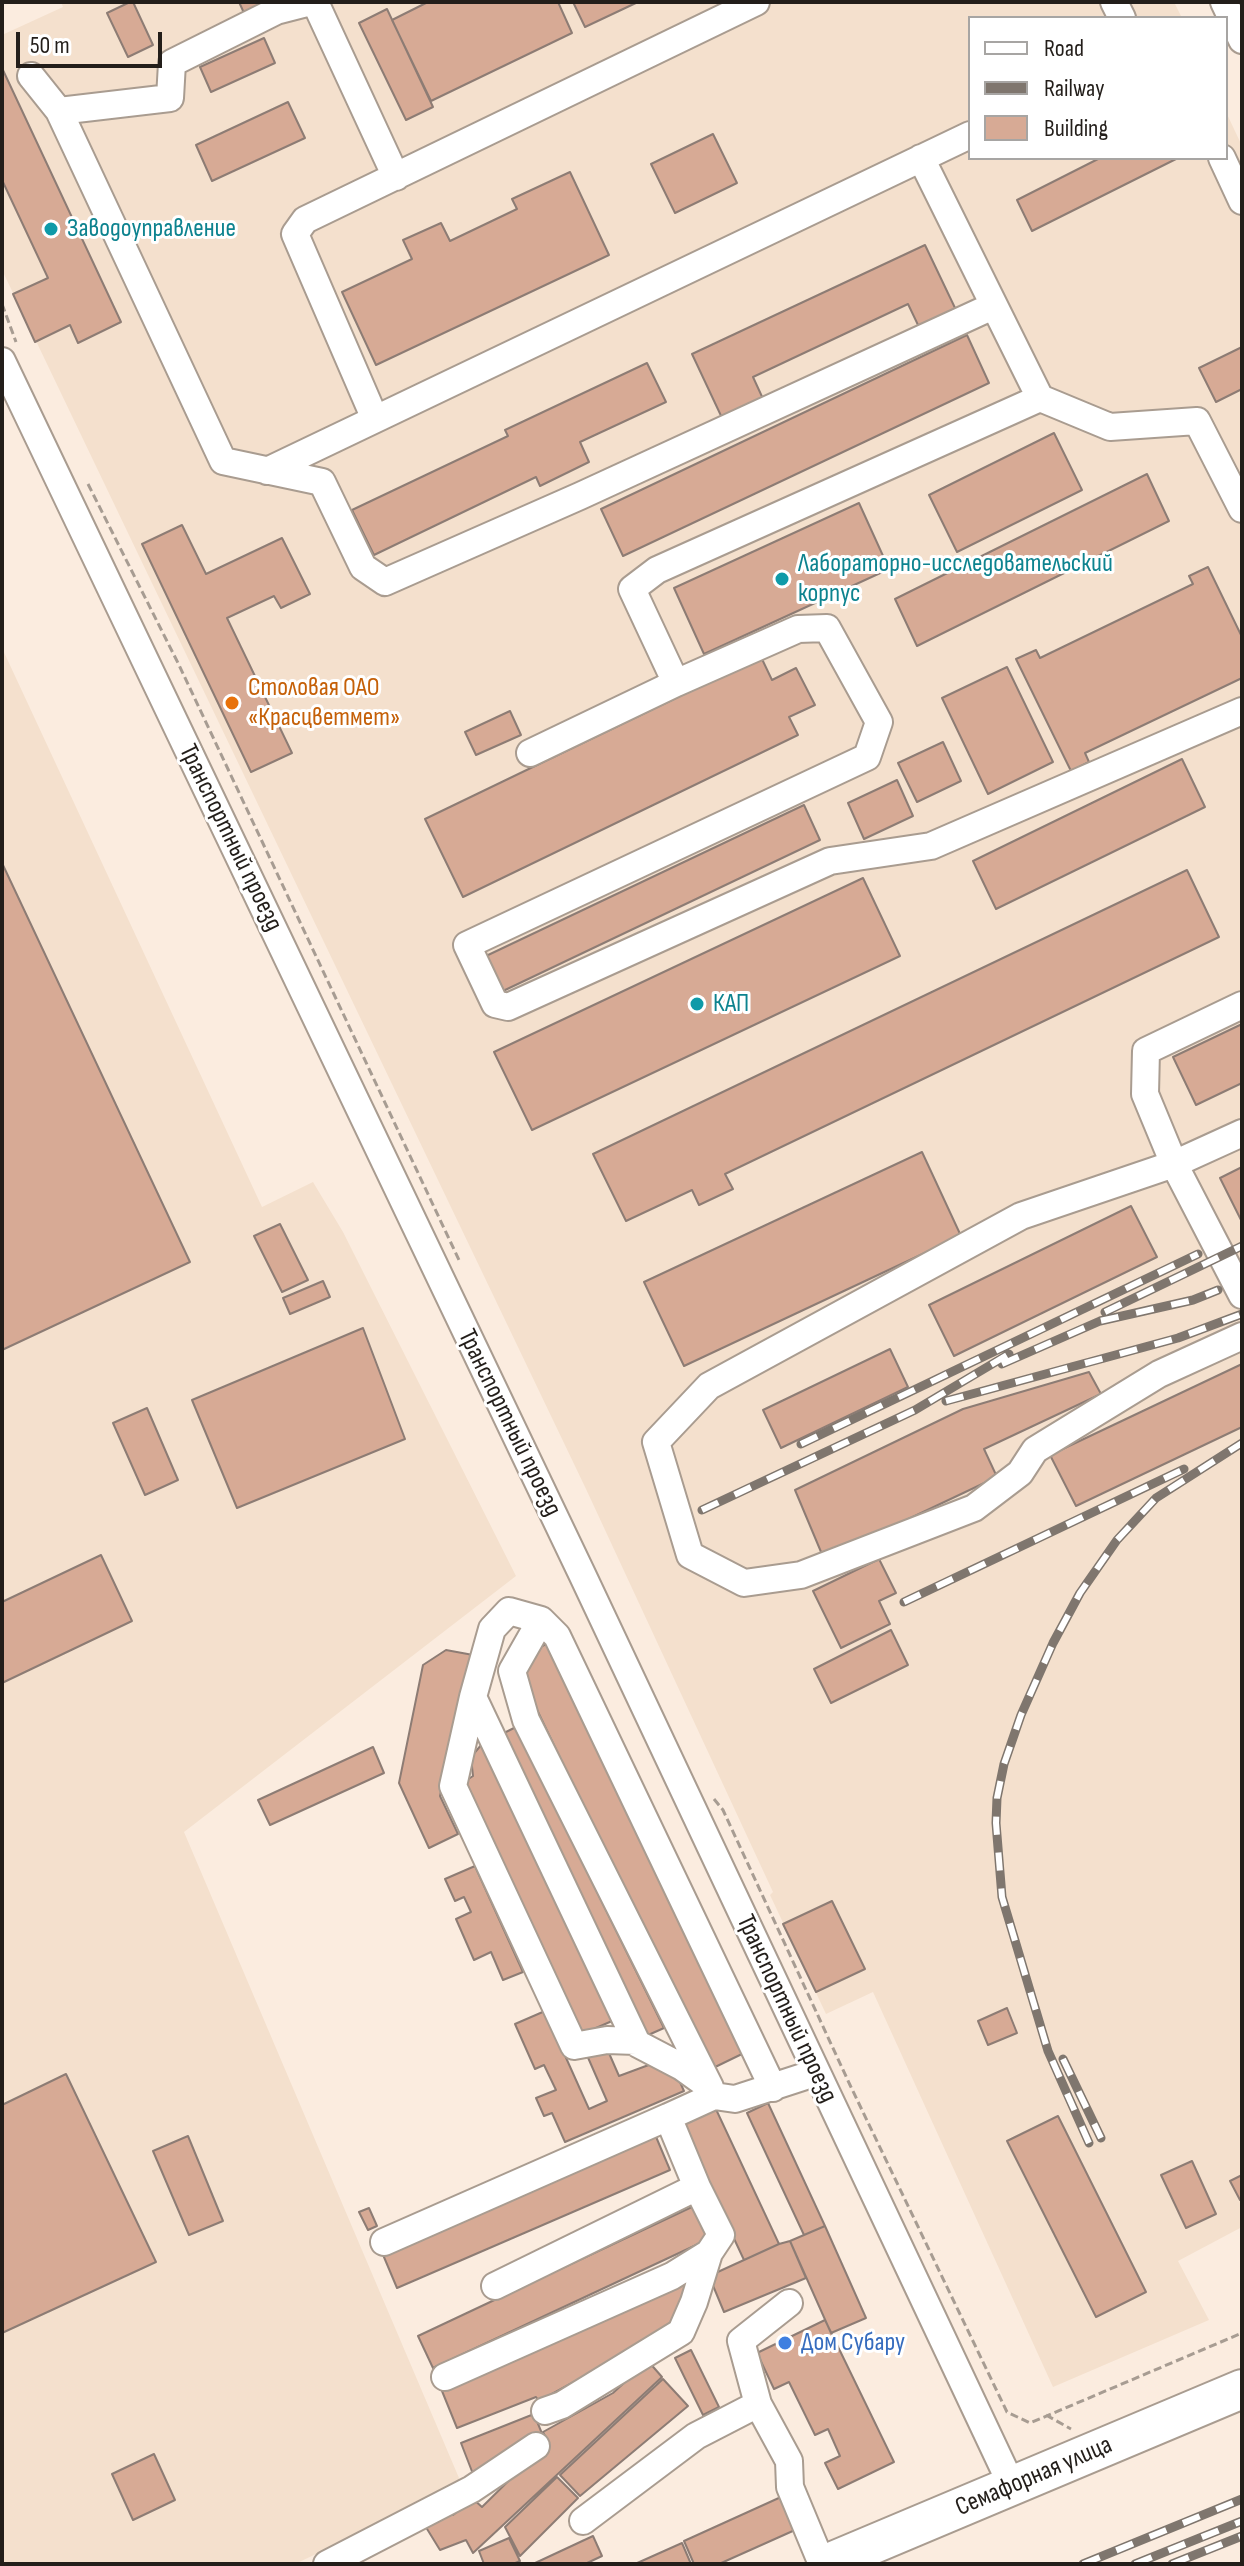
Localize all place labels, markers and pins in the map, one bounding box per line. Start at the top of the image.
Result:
place label: Заводоуправление [67,213,236,245]
marker: Заводоуправление [42,220,60,238]
place label: Лабораторно-исследовательский корпус [798,548,1113,610]
marker: Лабораторно-исследовательский корпус [773,570,791,588]
place label: Столовая ОАО «Красцветмет» [248,672,400,734]
marker: Столовая ОАО «Красцветмет» [223,694,241,712]
place label: КАП [713,988,749,1020]
marker: КАП [688,995,706,1013]
place label: Дом Субару [801,2327,905,2359]
marker: Дом Субару [776,2334,794,2352]

